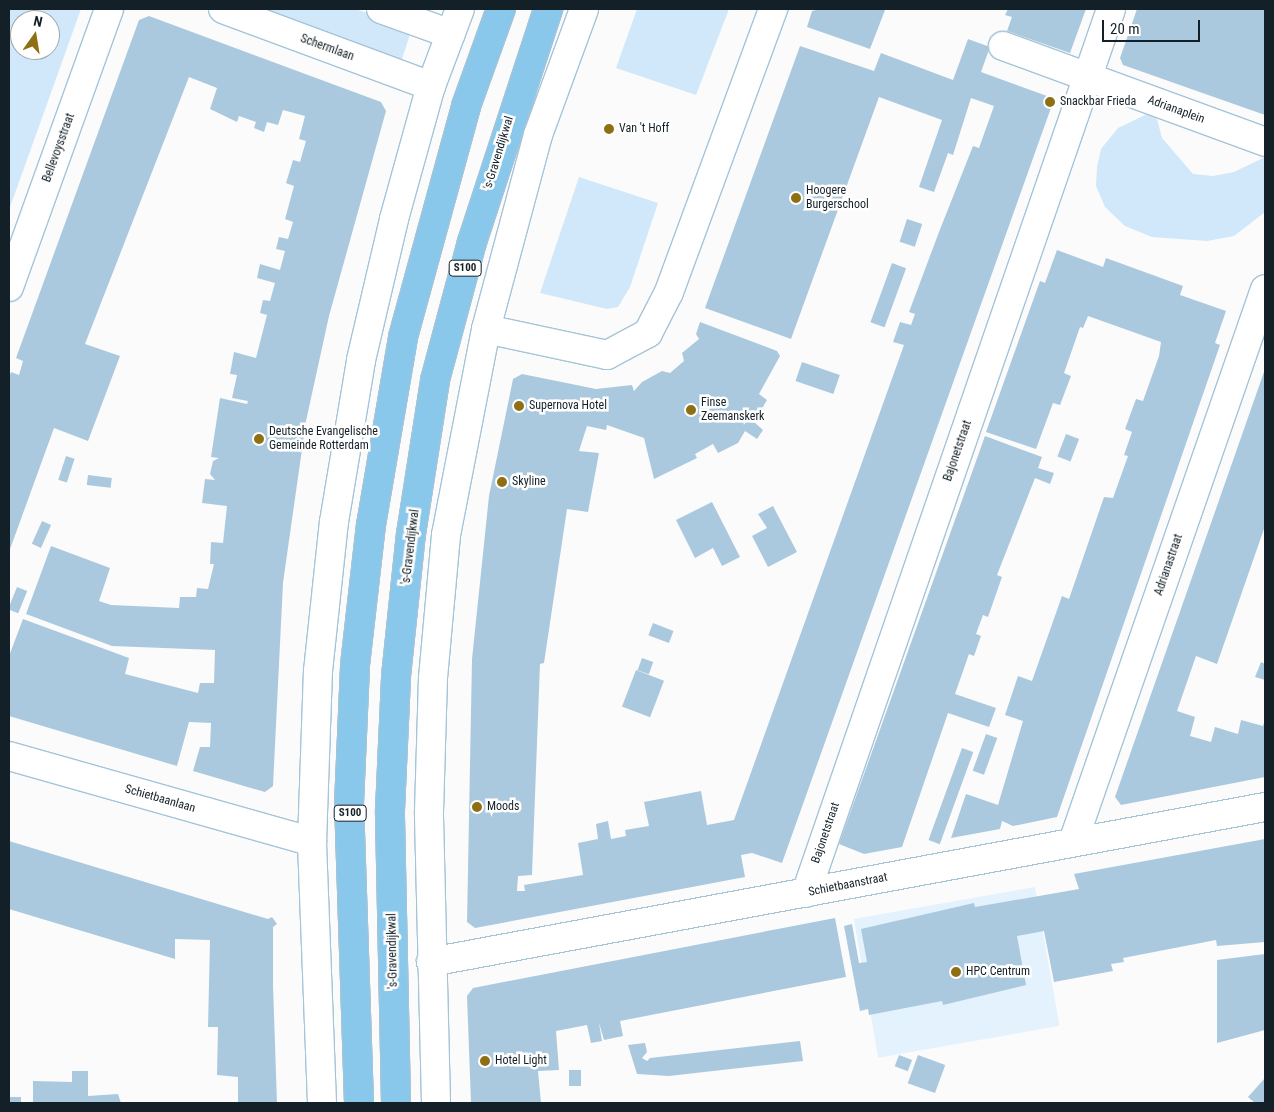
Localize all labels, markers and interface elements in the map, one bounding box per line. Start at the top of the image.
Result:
north arrow [10,10,60,60]
scale bar [1104,10,1202,42]
text: N [32,13,44,30]
text: 20 m [1110,20,1140,38]
street label: Schermlaan [298,32,356,64]
street label: Adrianaplein [1146,93,1206,127]
place label: Snackbar Frieda [1060,95,1136,109]
marker: Snackbar Frieda [1044,96,1056,108]
street label: Bellevoysstraat [40,112,78,184]
street label: 's-Gravendijkwal [481,115,517,191]
place label: Van 't Hoff [619,122,669,136]
marker: Van 't Hoff [603,123,615,135]
place label: Hoogere Burgerschool [806,184,869,212]
marker: Hoogere Burgerschool [790,192,802,204]
road number: S100 [448,260,482,276]
place label: Finse Zeemanskerk [701,396,764,424]
place label: Supernova Hotel [529,399,607,413]
marker: Supernova Hotel [513,400,525,412]
marker: Finse Zeemanskerk [685,404,697,416]
street label: Bajonetstraat [941,419,975,483]
place label: Deutsche Evangelische Gemeinde Rotterdam [269,425,378,453]
marker: Deutsche Evangelische Gemeinde Rotterdam [253,433,265,445]
place label: Skyline [512,475,546,489]
marker: Skyline [496,476,508,488]
street label: 's-Gravendijkwal [399,508,423,586]
street label: Adrianastraat [1152,532,1186,598]
street label: Schietbaanlaan [123,782,197,816]
place label: Moods [487,800,520,814]
marker: Moods [471,801,483,813]
street label: Bajonetstraat [809,801,843,865]
road number: S100 [332,804,368,821]
street label: Schietbaanstraat [807,870,889,900]
street label: 's-Gravendijkwal [385,913,401,989]
place label: HPC Centrum [966,965,1030,979]
marker: HPC Centrum [950,966,962,978]
place label: Hotel Light [495,1054,547,1068]
marker: Hotel Light [479,1055,491,1067]

